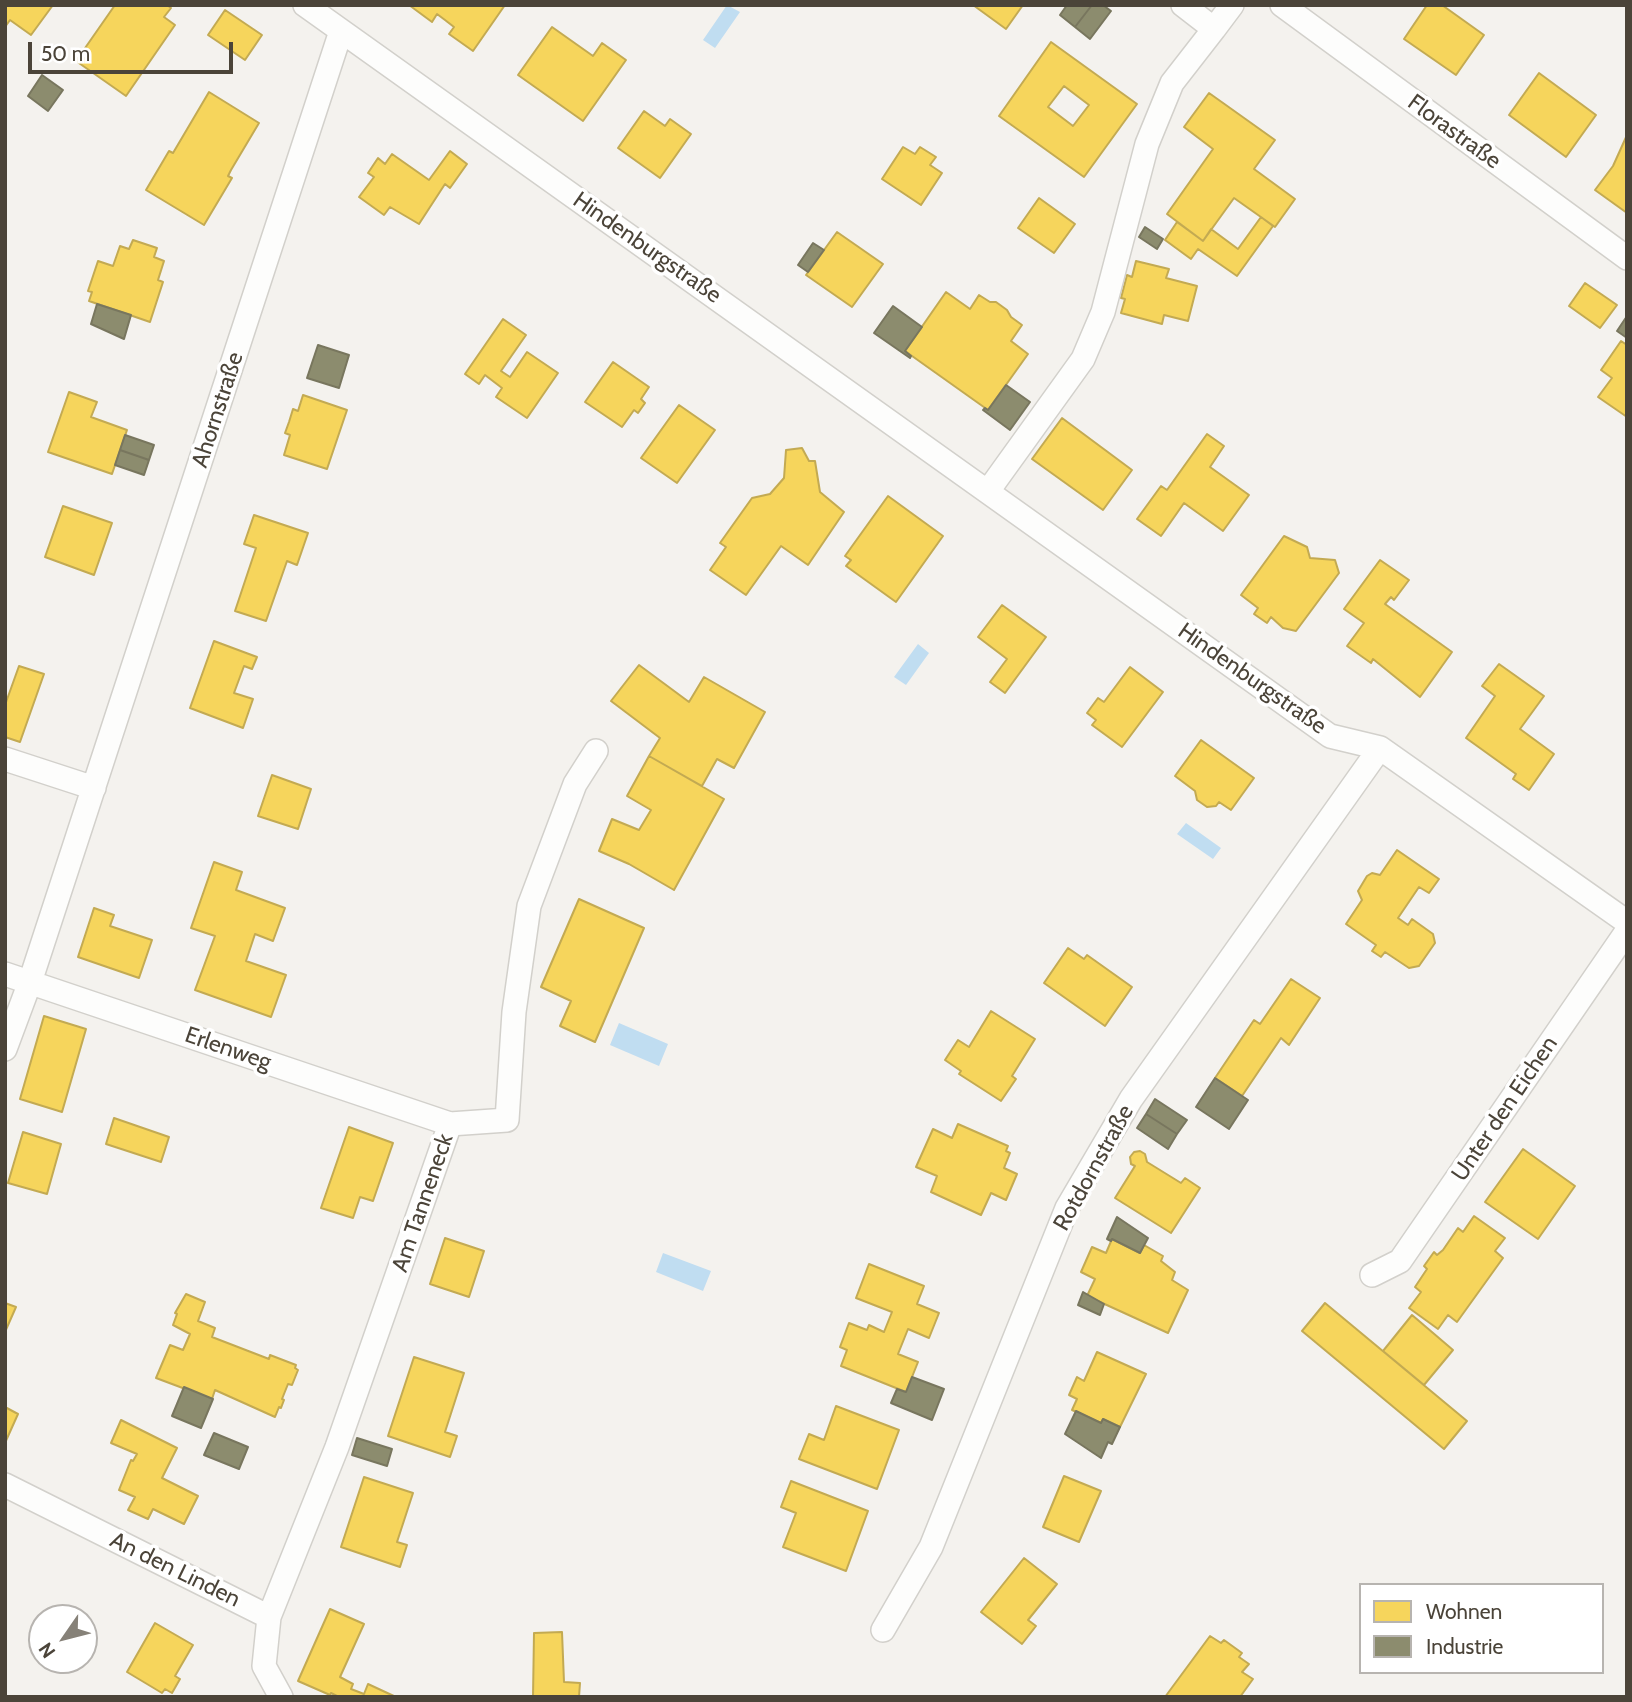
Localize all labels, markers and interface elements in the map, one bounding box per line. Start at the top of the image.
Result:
scale bar [32,28,236,72]
text: 50 m [41,41,90,66]
street label: Florastraße [1402,89,1506,175]
street label: Hindenburgstraße [567,187,727,309]
street label: Ahornstraße [186,349,250,471]
street label: Hindenburgstraße [1172,618,1332,740]
street label: Erlenweg [181,1021,275,1077]
street label: Unter den Eichen [1446,1031,1564,1187]
street label: Rotdornstraße [1048,1100,1140,1236]
street label: Am Tanneneck [386,1130,460,1276]
street label: An den Linden [105,1527,245,1613]
legend [1359,1583,1604,1674]
text: Wohnen [1426,1599,1502,1624]
north arrow [28,1604,98,1674]
text: Industrie [1426,1634,1503,1659]
text: N [34,1638,60,1662]

